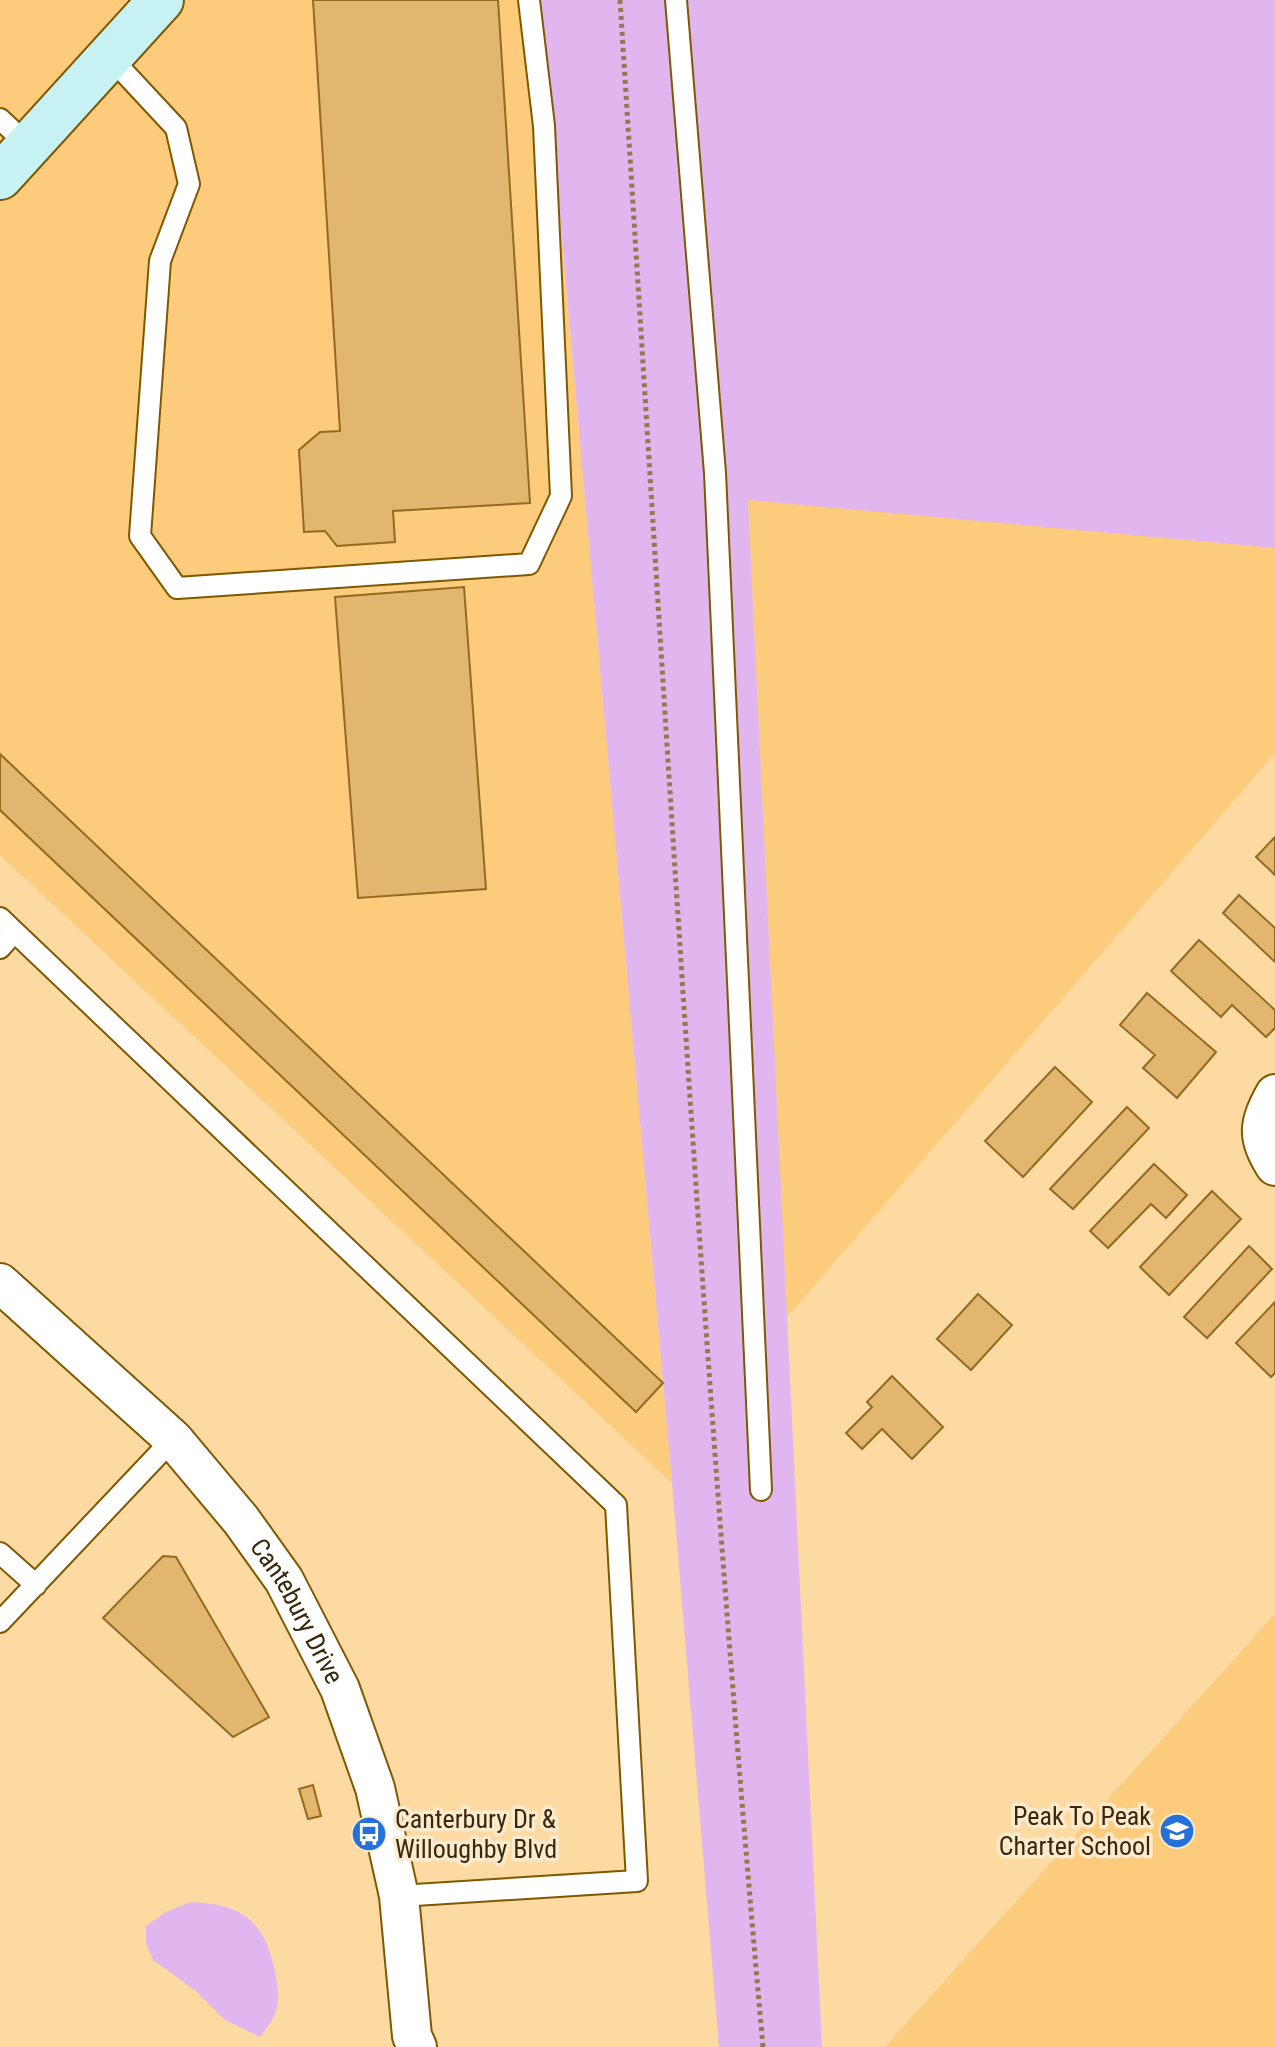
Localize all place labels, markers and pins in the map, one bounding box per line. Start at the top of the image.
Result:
place label: Peak To Peak Charter School [999,1801,1151,1861]
place label: Canterbury Dr & Willoughby Blvd [395,1804,557,1864]
school or university icon: Peak To Peak Charter School [1158,1812,1196,1850]
bus stop icon: Canterbury Dr & Willoughby Blvd [350,1815,388,1853]

